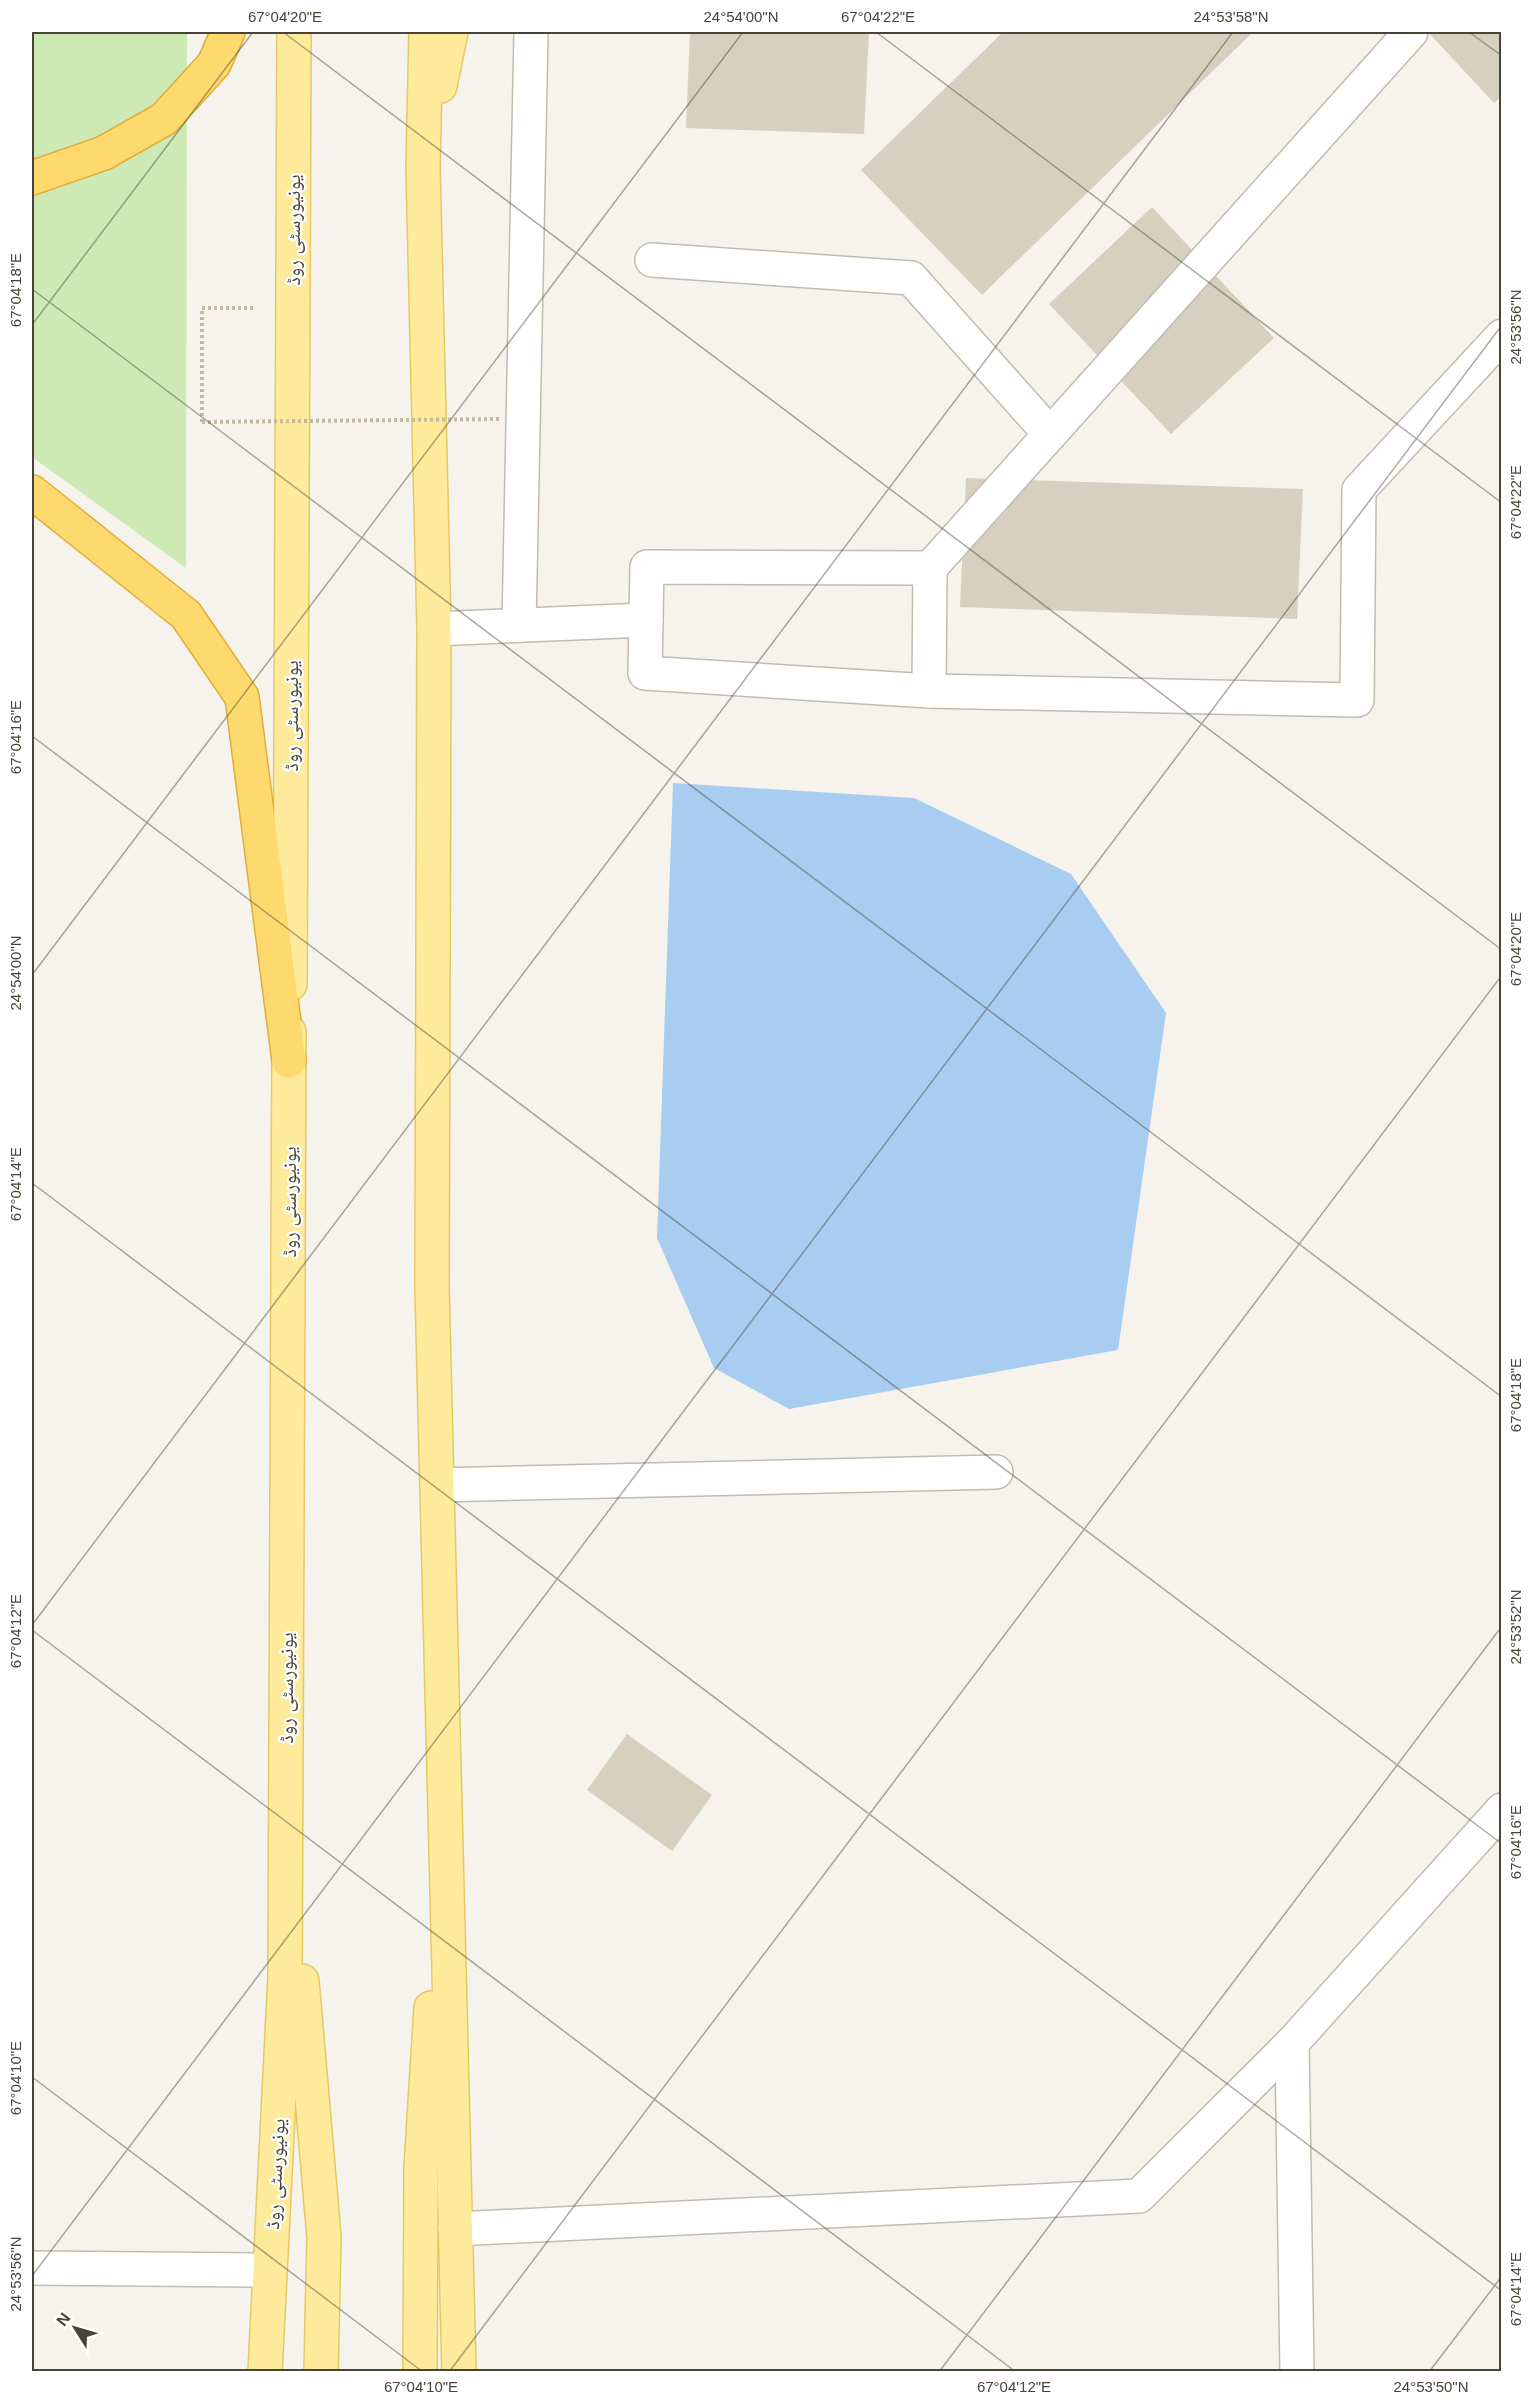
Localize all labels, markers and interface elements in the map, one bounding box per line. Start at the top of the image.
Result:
text: 67°04'20"E [248,8,322,25]
text: 24°54'00"N [703,8,779,25]
text: 67°04'22"E [841,8,915,25]
text: 24°53'58"N [1193,8,1269,25]
street label: یونیورسٹی روڈ [282,174,305,286]
text: 67°04'18"E [7,253,24,327]
text: 24°53'56"N [1507,289,1524,365]
text: 67°04'22"E [1507,465,1524,539]
street label: یونیورسٹی روڈ [280,660,303,772]
text: 67°04'16"E [7,700,24,774]
text: 67°04'20"E [1507,912,1524,986]
text: 24°54'00"N [7,935,24,1011]
street label: یونیورسٹی روڈ [278,1146,301,1258]
text: 67°04'14"E [7,1147,24,1221]
text: 67°04'18"E [1507,1358,1524,1432]
text: 24°53'52"N [1507,1589,1524,1665]
text: 67°04'12"E [7,1594,24,1668]
street label: یونیورسٹی روڈ [275,1632,298,1744]
text: 67°04'16"E [1507,1805,1524,1879]
text: 67°04'10"E [7,2041,24,2115]
street label: یونیورسٹی روڈ [261,2118,290,2230]
text: 24°53'56"N [7,2236,24,2312]
text: 67°04'14"E [1507,2252,1524,2326]
north arrow [45,2298,105,2358]
text: N [53,2310,74,2329]
text: 67°04'10"E [384,2378,458,2395]
text: 67°04'12"E [977,2378,1051,2395]
text: 24°53'50"N [1393,2378,1469,2395]

